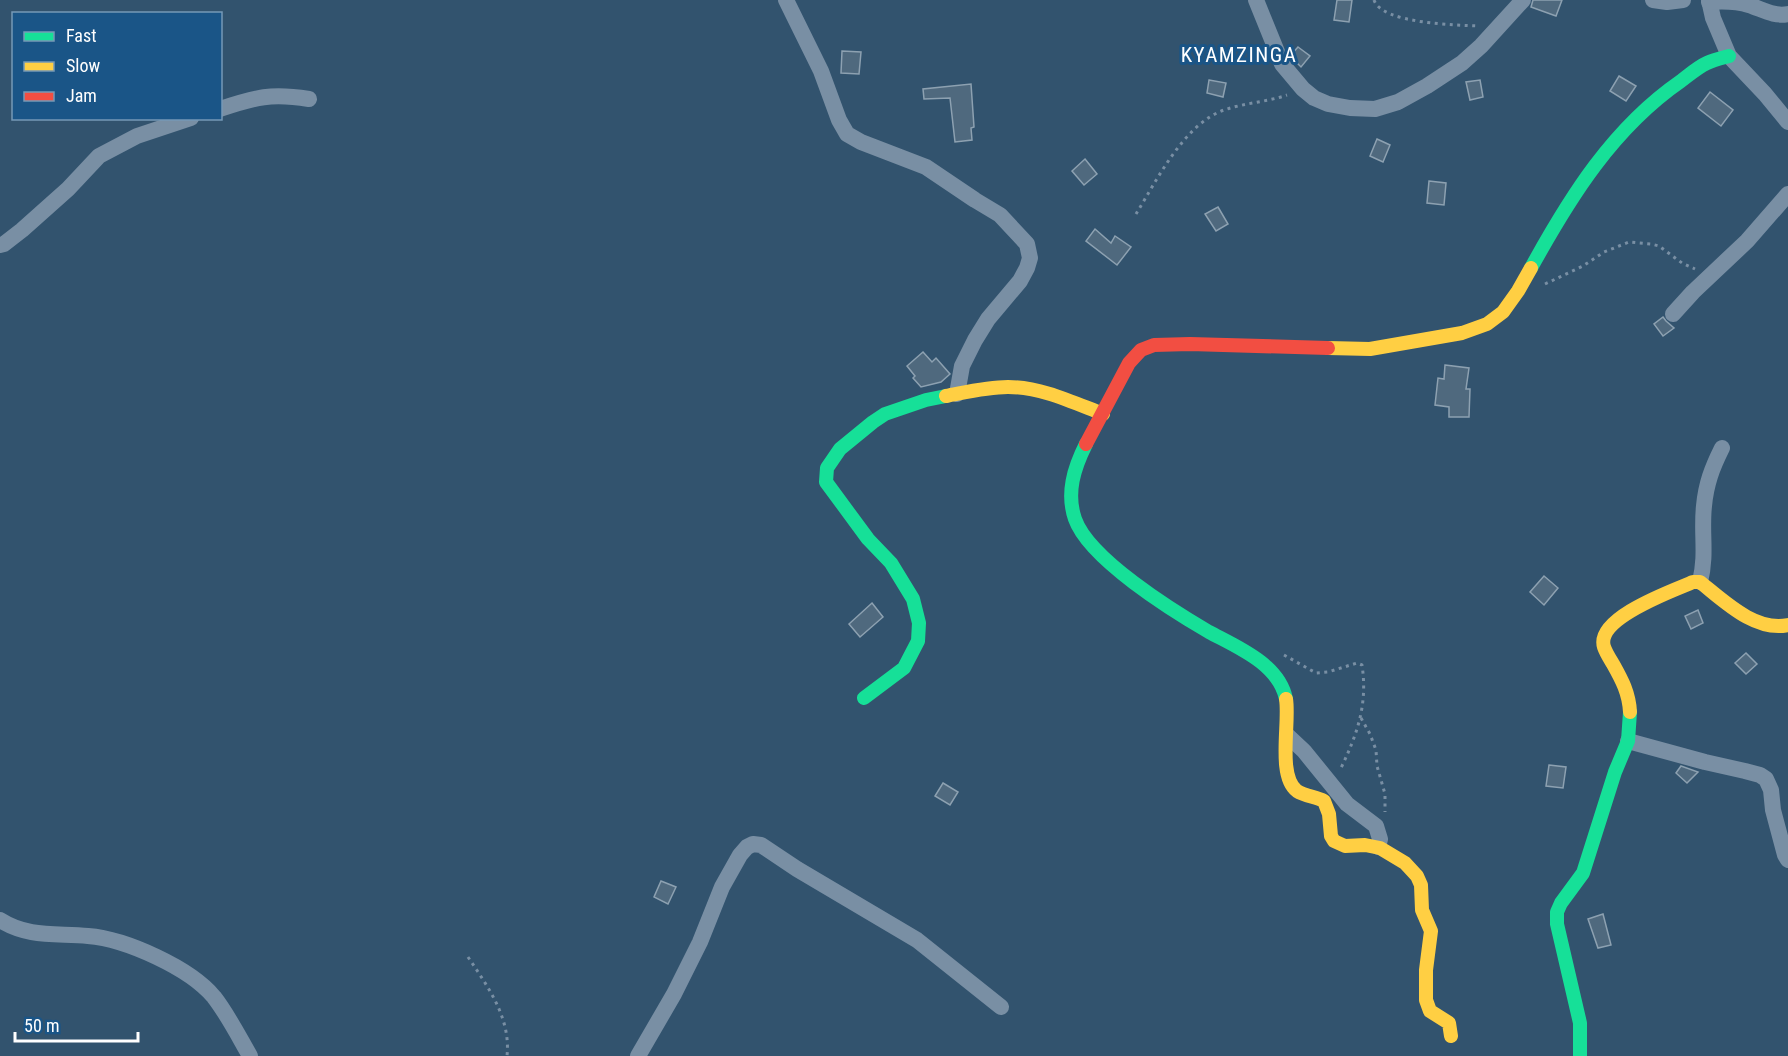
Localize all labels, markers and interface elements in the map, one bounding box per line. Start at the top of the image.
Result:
legend [12,12,222,120]
text: Fast [66,25,97,46]
district label: KYAMZINGA [1181,43,1297,67]
text: Slow [66,55,101,76]
text: Jam [66,85,97,106]
scale bar [15,1005,138,1043]
text: 50 m [24,1015,59,1036]

